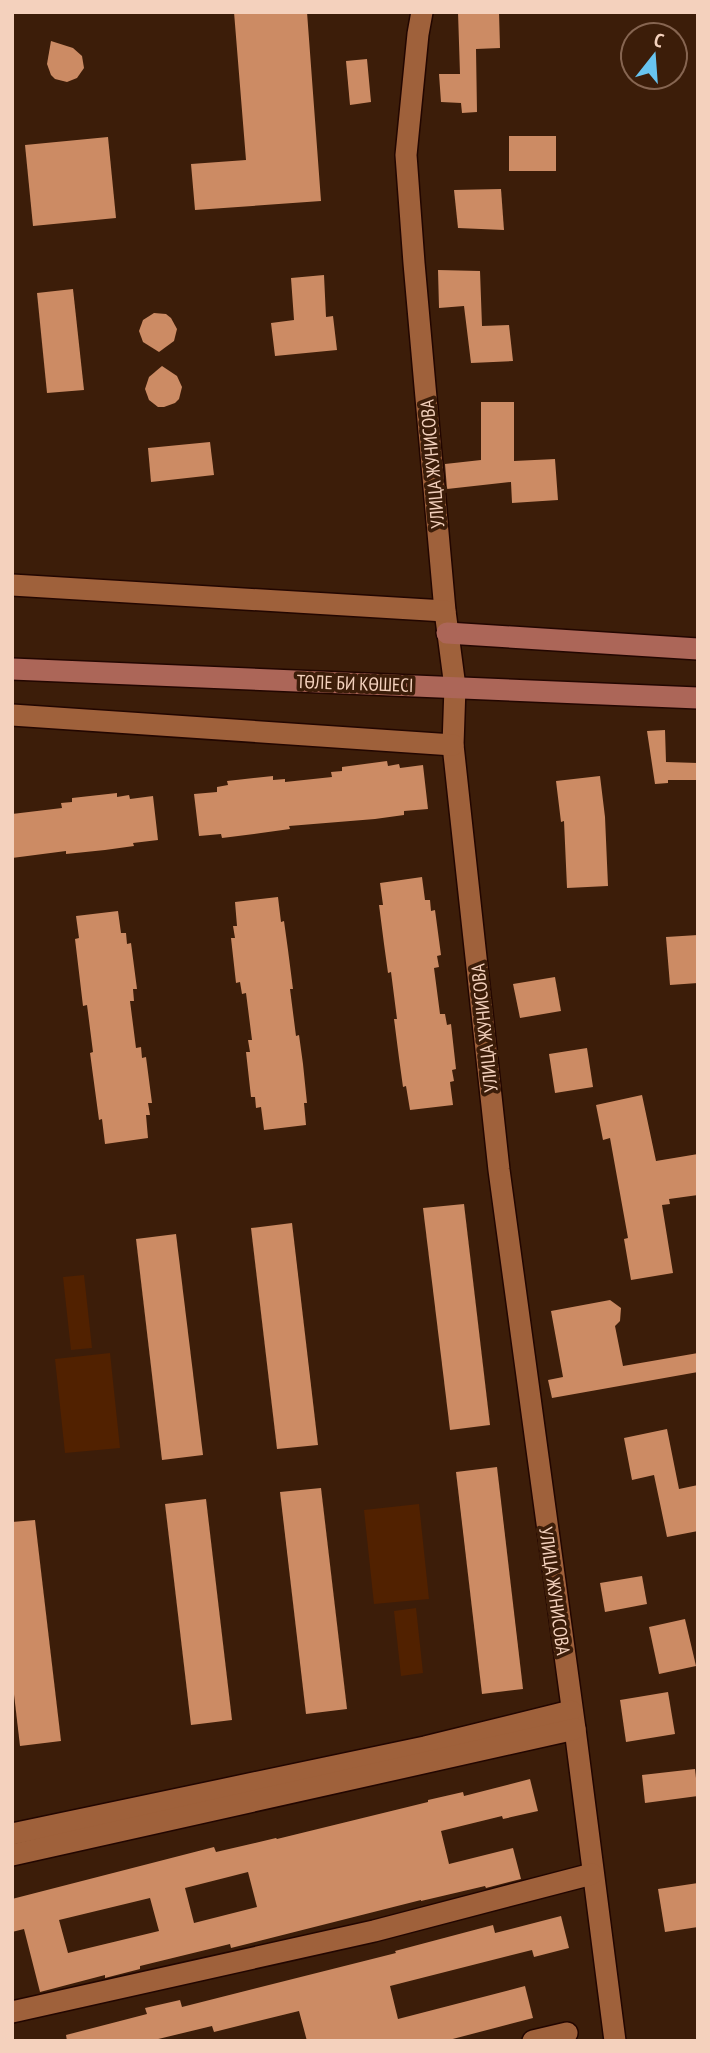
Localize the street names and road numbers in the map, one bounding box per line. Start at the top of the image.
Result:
street label: УЛИЦА ЖУНИСОВА [414,399,450,529]
street label: ТӨЛЕ БИ КӨШЕСІ [296,669,414,697]
street label: УЛИЦА ЖУНИСОВА [465,963,503,1093]
street label: УЛИЦА ЖУНИСОВА [534,1525,576,1657]

